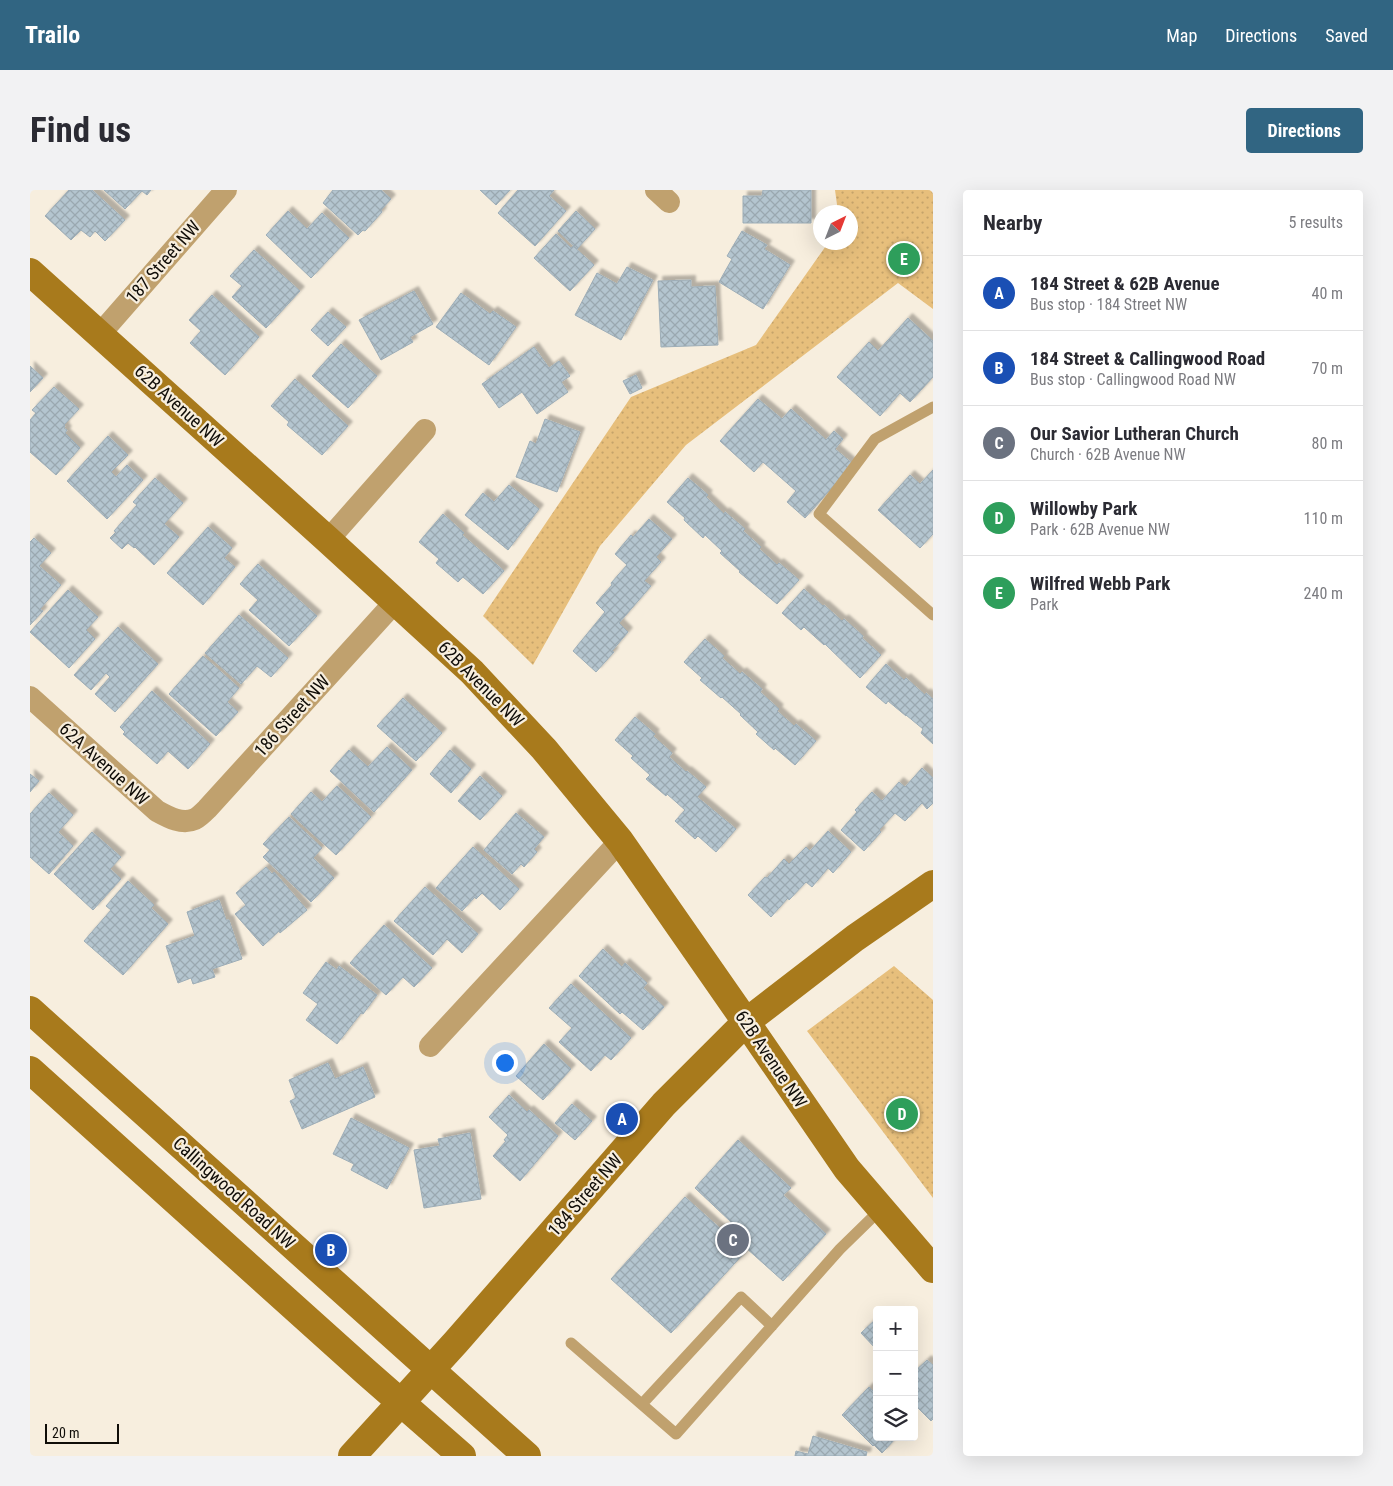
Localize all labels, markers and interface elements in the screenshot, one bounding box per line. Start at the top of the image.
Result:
text: Trailo [25,21,80,49]
text: Map [1166,25,1197,46]
text: Directions [1225,25,1297,46]
text: Saved [1325,25,1368,46]
button: Directions [1246,108,1363,153]
text: Find us [30,110,131,151]
north arrow [813,205,858,250]
text: Nearby [983,211,1042,235]
text: 5 results [1288,213,1343,232]
street label: 187 Street NW [121,216,204,307]
pin: E [888,240,920,278]
text: 184 Street & 62B Avenue [1030,272,1220,295]
text: A [994,284,1004,303]
text: 40 m [1311,284,1343,303]
text: Bus stop · 184 Street NW [1030,295,1187,314]
text: 184 Street & Callingwood Road [1030,347,1265,370]
text: B [995,359,1003,378]
text: 70 m [1311,359,1343,378]
street label: 62B Avenue NW [130,360,228,451]
text: Bus stop · Callingwood Road NW [1030,370,1236,389]
text: Our Savior Lutheran Church [1030,422,1239,445]
text: C [994,434,1004,453]
text: 80 m [1311,434,1343,453]
text: Church · 62B Avenue NW [1030,445,1186,464]
text: Willowby Park [1030,497,1137,520]
text: D [994,509,1004,528]
text: 110 m [1304,509,1343,528]
text: Park · 62B Avenue NW [1030,520,1170,539]
text: Wilfred Webb Park [1030,572,1170,595]
text: E [995,584,1003,603]
text: 240 m [1304,584,1343,603]
text: Park [1030,595,1059,614]
street label: 62B Avenue NW [434,636,529,731]
street label: 186 Street NW [250,671,334,761]
street label: 62A Avenue NW [55,718,154,809]
street label: 62B Avenue NW [731,1006,812,1111]
your location [492,1050,518,1076]
pin: D [886,1095,918,1133]
pin: A [606,1100,638,1138]
street label: Callingwood Road NW [169,1132,300,1253]
street label: 184 Street NW [543,1149,626,1240]
pin: C [717,1221,749,1259]
pin: B [315,1231,347,1269]
map controls [873,1306,918,1441]
button: + [873,1306,918,1351]
button: − [873,1351,918,1396]
button: layers [873,1396,918,1441]
scale bar [45,1421,119,1444]
text: 20 m [52,1425,80,1441]

